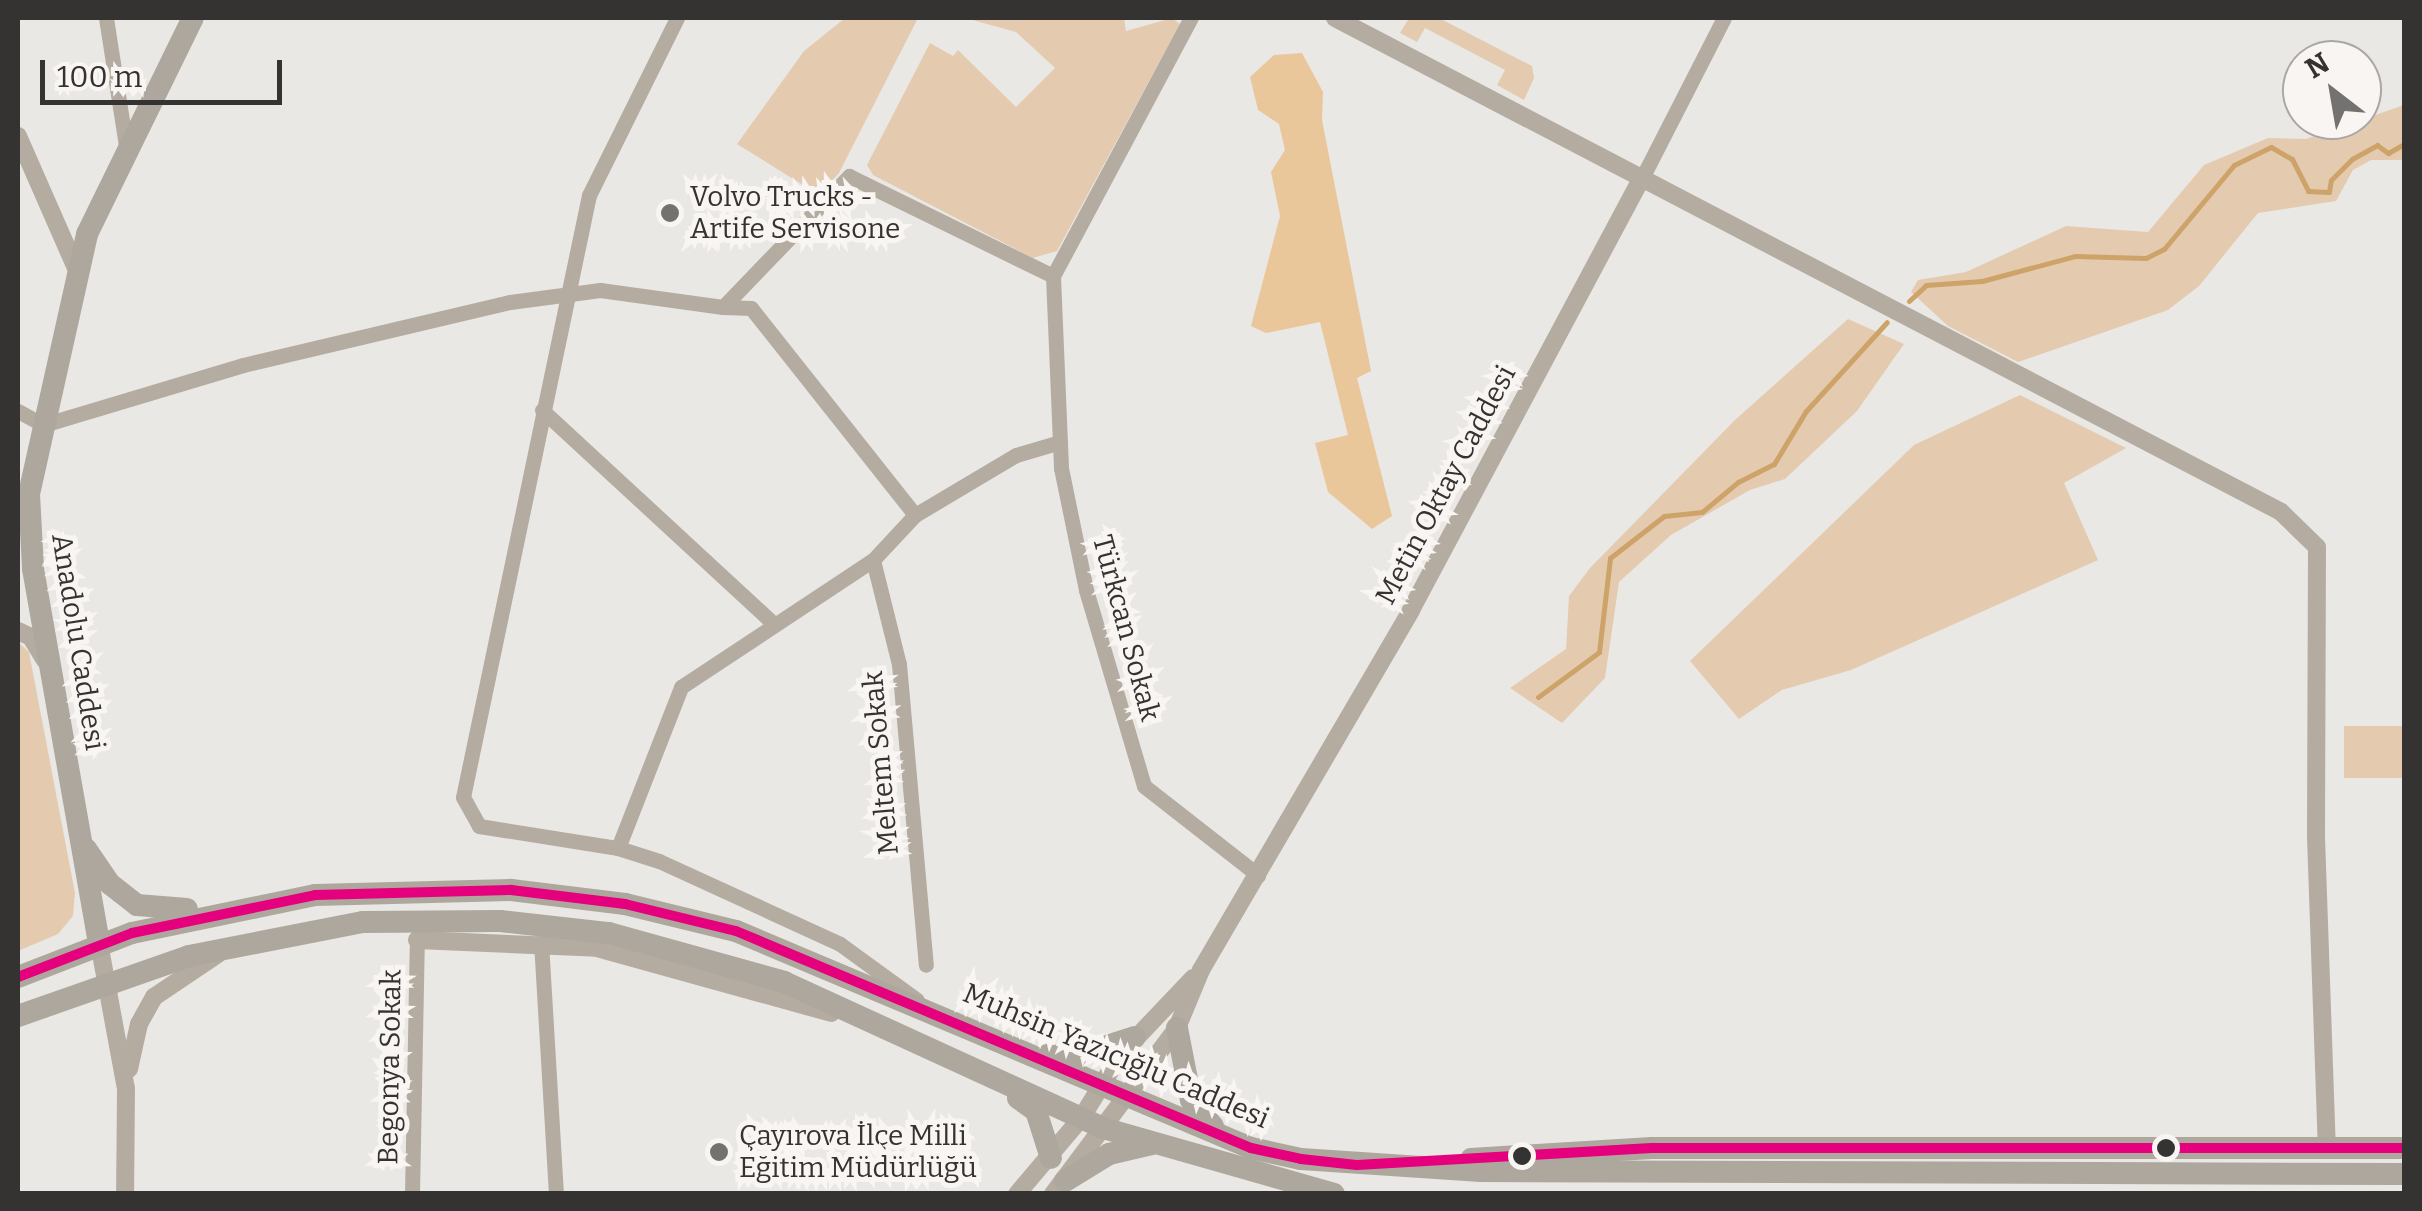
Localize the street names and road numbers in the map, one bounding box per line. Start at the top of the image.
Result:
street label: Metin Oktay Caddesi [1369,360,1523,610]
street label: Anadolu Caddesi [44,531,112,753]
street label: Türkcan Sokak [1085,531,1167,725]
street label: Meltem Sokak [856,670,906,856]
street label: Begonya Sokak [371,969,409,1165]
street label: Muhsin Yazıcığlu Caddesi [958,976,1274,1136]

